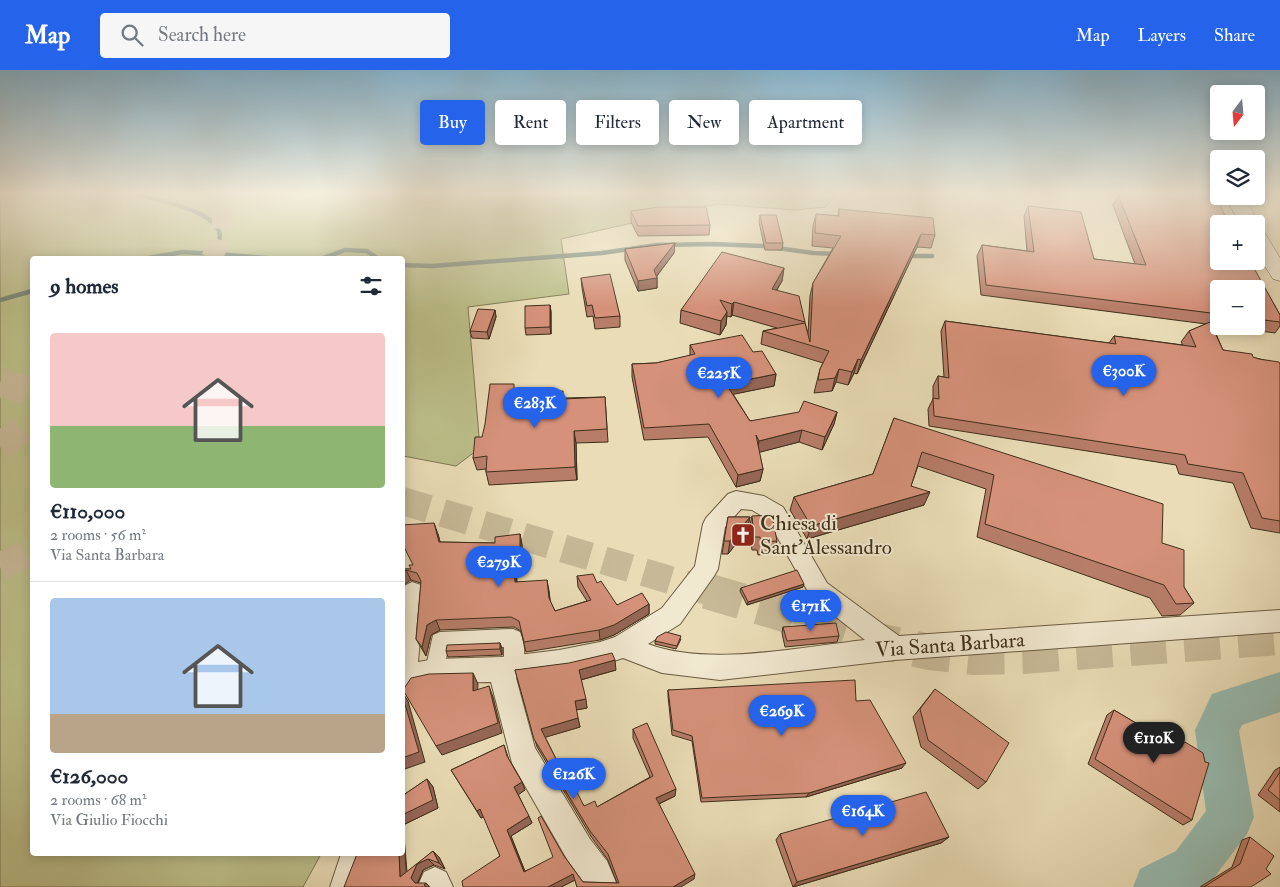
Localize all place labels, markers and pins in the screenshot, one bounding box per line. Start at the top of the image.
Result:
pin: €300K [1089,354,1159,397]
pin: €225K [684,356,754,399]
pin: €283K [500,386,570,429]
place label: Chiesa di Sant'Alessandro [760,510,892,561]
church icon: Chiesa di Sant'Alessandro [730,522,756,548]
pin: €279K [464,546,534,588]
pin: €171K [776,590,846,632]
pin: €269K [747,694,817,737]
pin: €110K [1119,722,1189,764]
pin: €126K [539,758,609,800]
pin: €164K [828,794,898,837]

